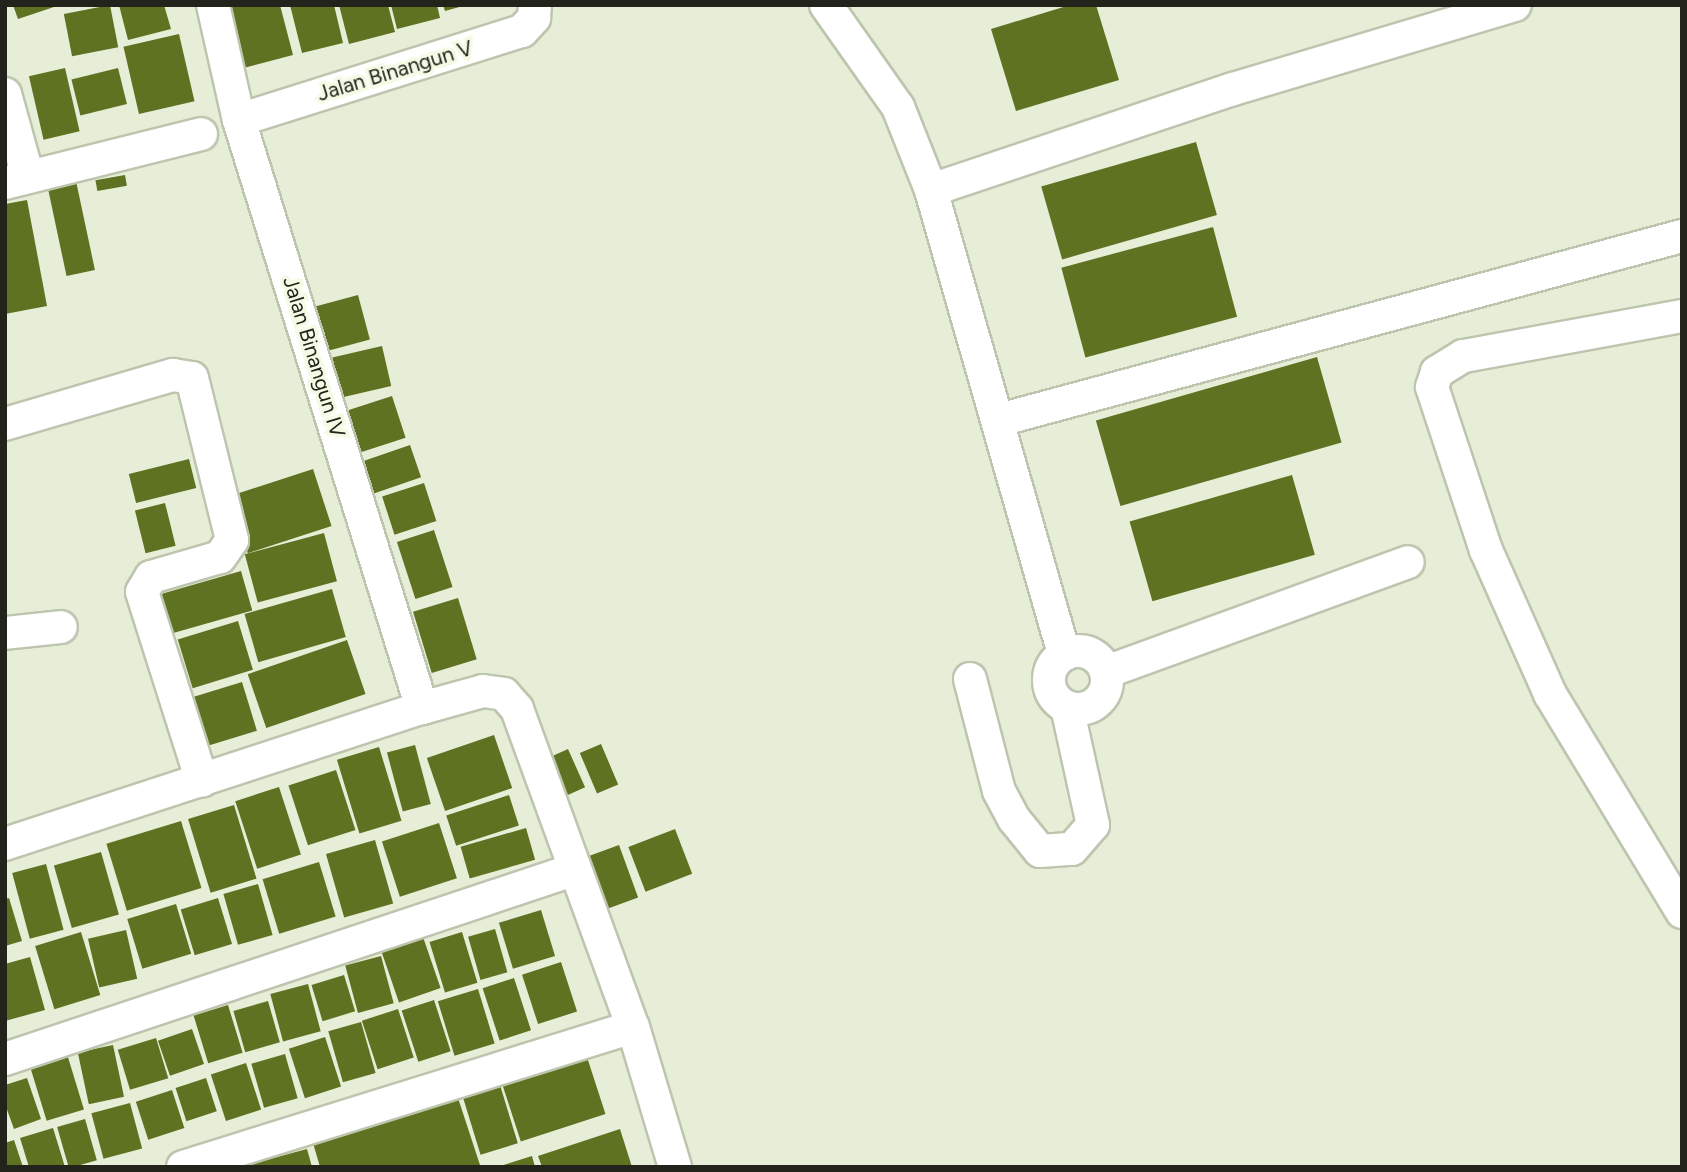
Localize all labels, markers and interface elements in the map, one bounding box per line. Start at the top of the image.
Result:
street label: Jalan Binangun V [314,35,476,107]
street label: Jalan Binangun IV [278,274,350,440]

